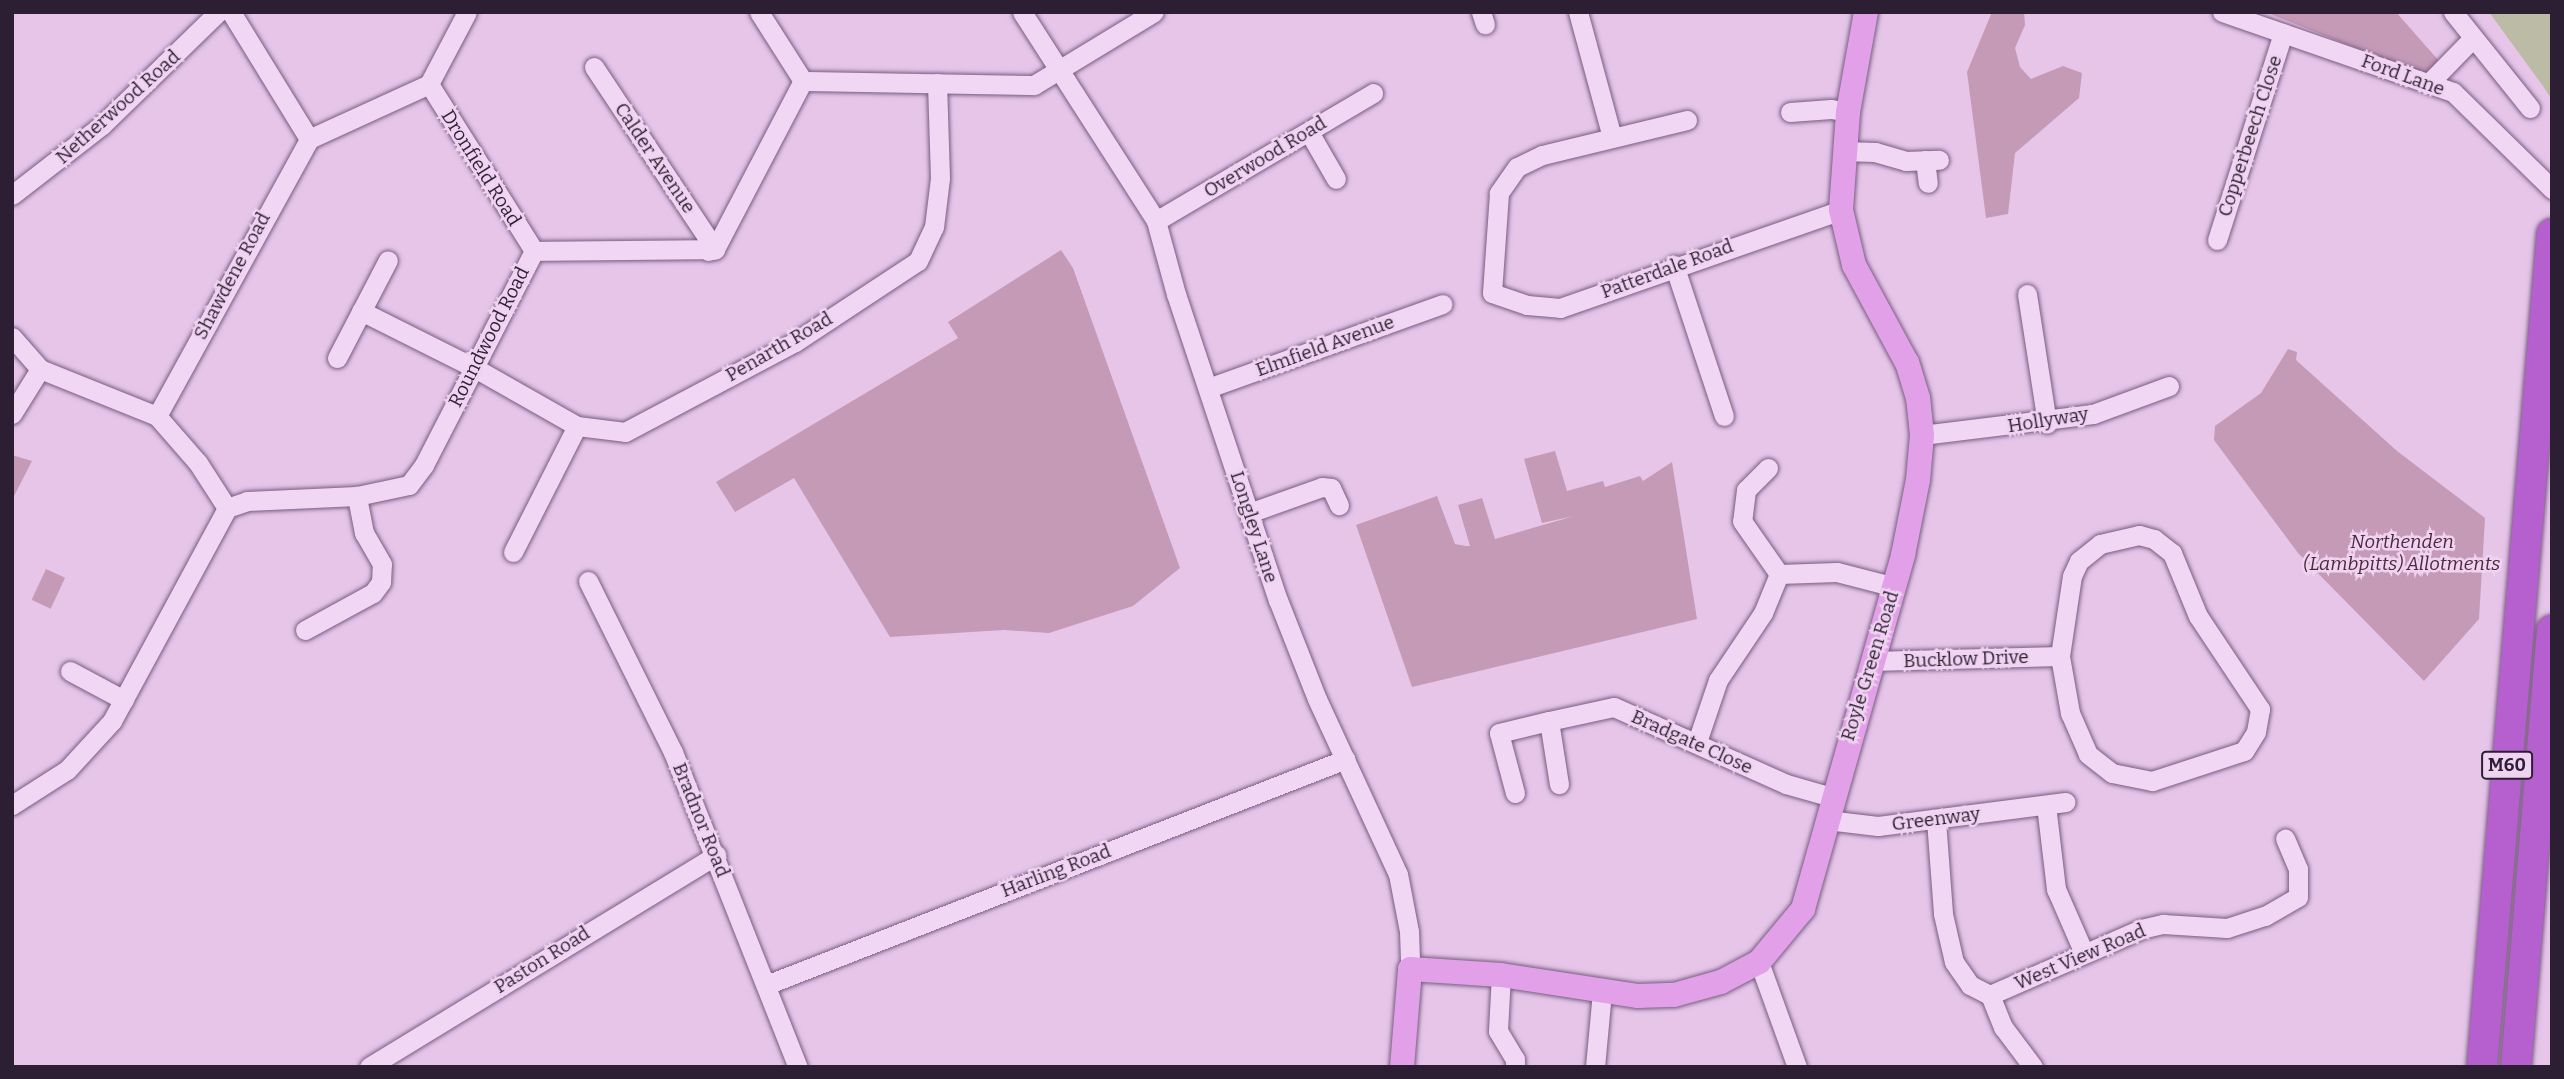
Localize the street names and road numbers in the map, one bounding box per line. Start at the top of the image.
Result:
street label: Netherwood Road [51,45,185,169]
street label: Ford Lane [2358,49,2448,101]
street label: Copperbeech Close [2213,53,2287,219]
street label: Calder Avenue [610,98,700,218]
street label: Dronfield Road [436,106,526,230]
street label: Overwood Road [1200,111,1330,203]
street label: Shawdene Road [189,209,275,343]
street label: Patterdale Road [1598,235,1736,303]
street label: Roundwood Road [444,263,534,411]
street label: Penarth Road [722,307,836,387]
street label: Elmfield Avenue [1253,310,1397,382]
street label: Hollyway [2006,402,2090,438]
street label: Longley Lane [1225,468,1283,586]
street label: Royle Green Road [1836,588,1904,744]
street label: Bucklow Drive [1903,645,2029,673]
street label: Bradgate Close [1628,705,1756,779]
road number: M60 [2481,750,2533,780]
street label: Bradnor Road [668,760,734,880]
street label: Greenway [1890,802,1982,836]
street label: Harling Road [998,840,1114,902]
street label: West View Road [2011,919,2149,995]
street label: Paston Road [490,922,594,998]

